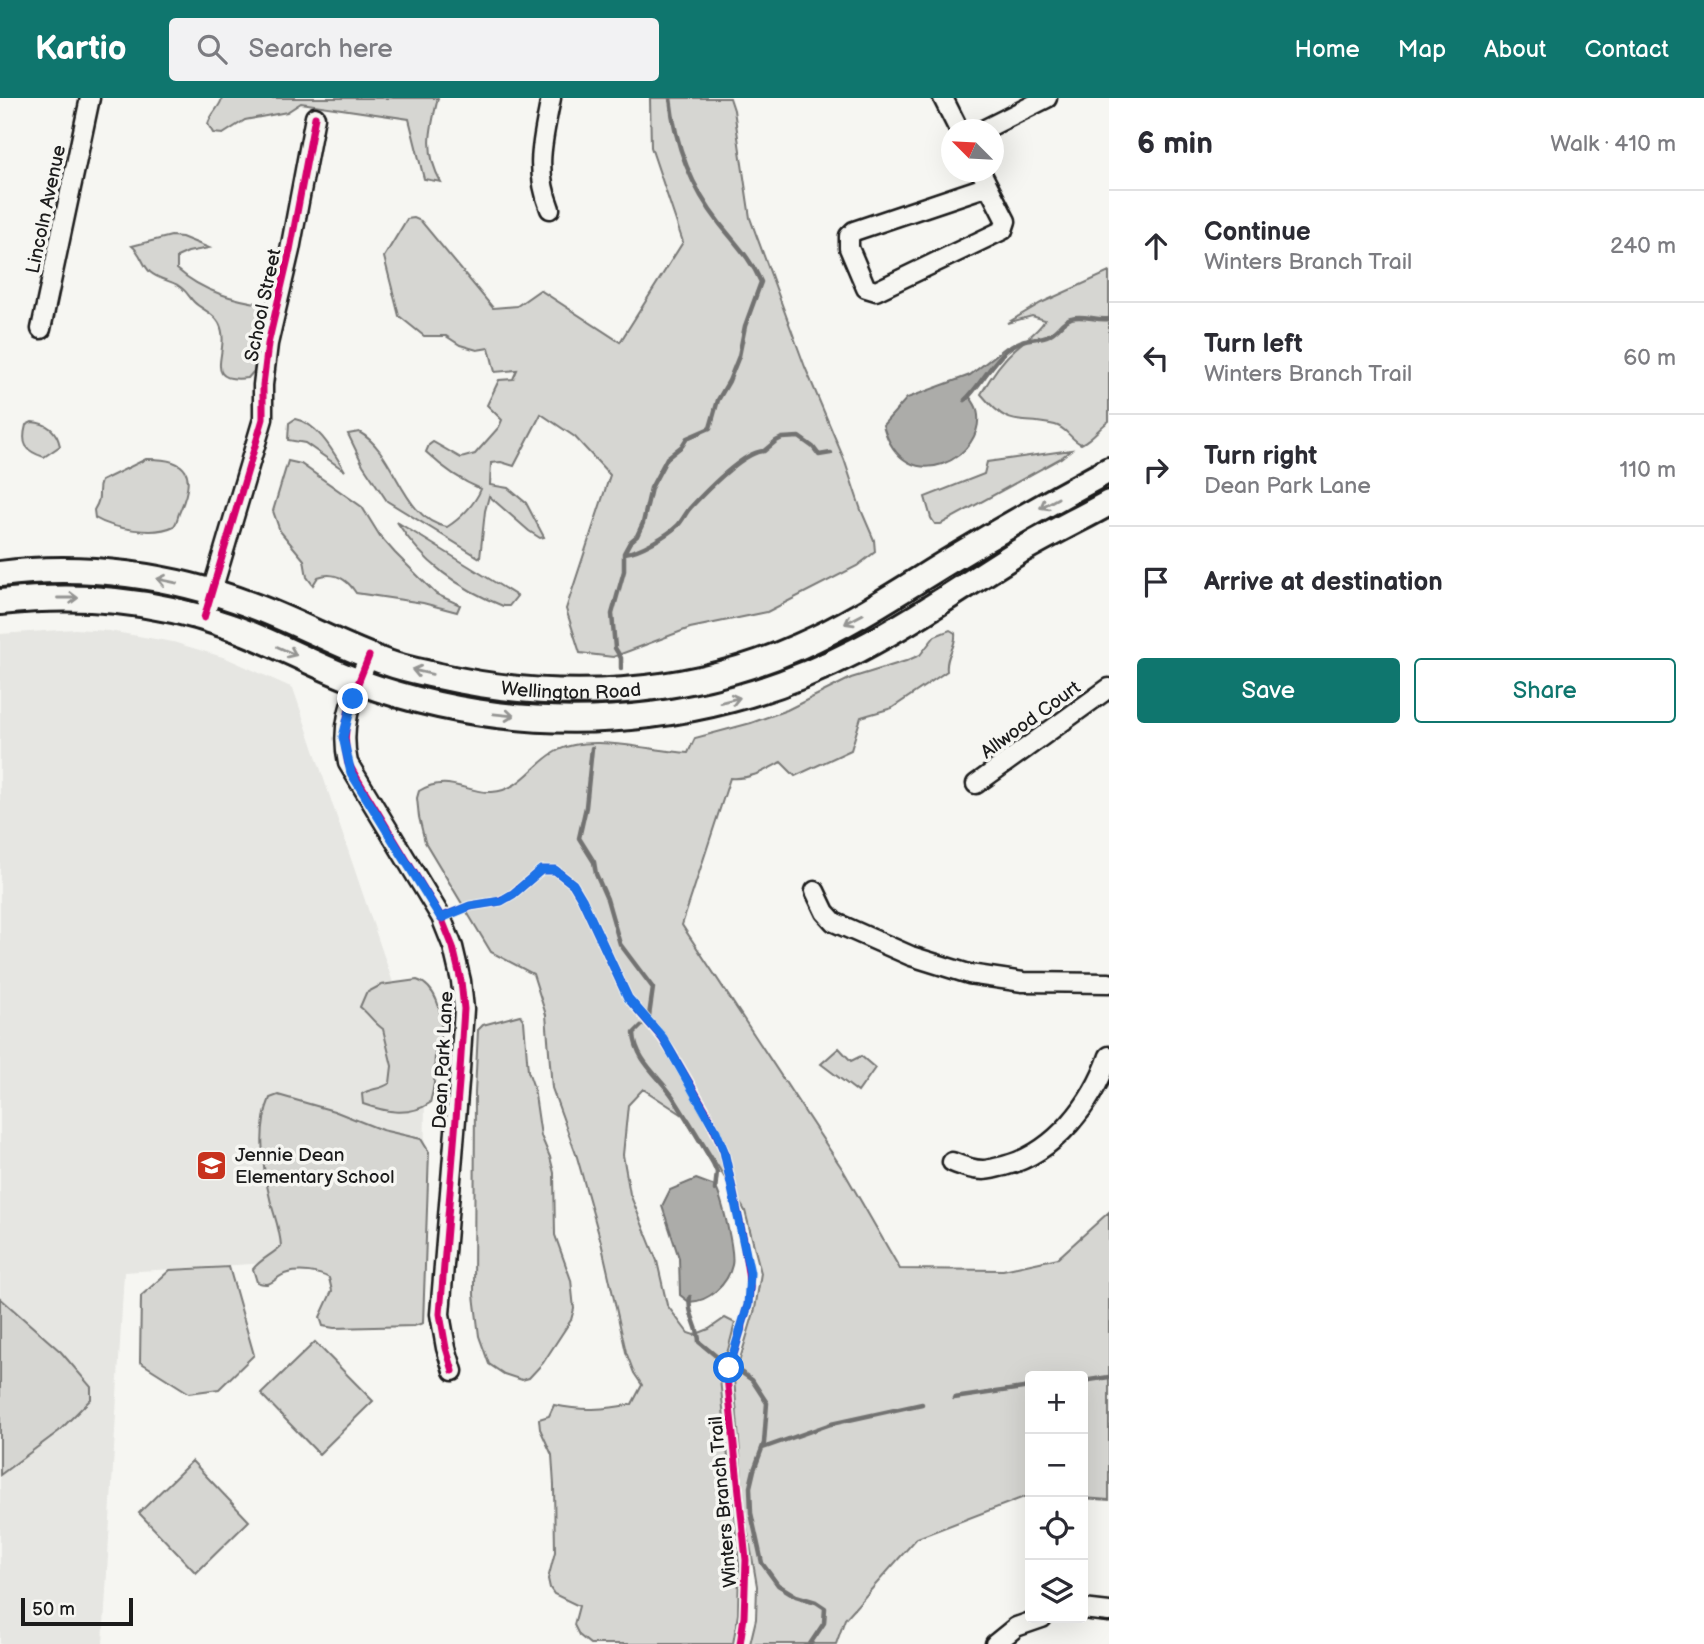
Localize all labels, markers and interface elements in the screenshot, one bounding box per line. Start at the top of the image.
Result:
search box [169,18,659,81]
text: Kartio [35,29,127,69]
icon: search [193,30,231,68]
text: Search here [249,34,393,65]
text: Home [1295,35,1360,64]
text: Map [1398,35,1446,64]
text: About [1484,35,1546,64]
text: Contact [1584,35,1669,64]
north arrow [941,119,1004,182]
text: 6 min [1137,126,1213,162]
text: Walk · 410 m [1550,130,1676,158]
street label: Lincoln Avenue [22,143,71,276]
text: Continue [1204,217,1311,248]
icon: ahead [1137,227,1175,265]
text: 240 m [1610,232,1676,260]
street label: School Street [240,247,287,364]
text: Winters Branch Trail [1204,248,1412,276]
text: Turn left [1204,329,1303,360]
icon: left [1137,339,1175,377]
text: 60 m [1623,344,1676,372]
text: Winters Branch Trail [1204,360,1412,388]
text: Turn right [1204,441,1317,472]
icon: right [1137,451,1175,489]
text: 110 m [1619,456,1676,484]
text: Dean Park Lane [1204,472,1371,500]
one-way arrow [1039,496,1060,510]
icon: arrive [1137,563,1175,601]
text: Arrive at destination [1204,567,1443,598]
one-way arrow [157,574,179,587]
one-way arrow [56,591,79,605]
one-way arrow [844,613,865,626]
one-way arrow [276,645,298,658]
button: Save [1137,658,1400,723]
button: Share [1414,658,1676,723]
one-way arrow [411,665,434,678]
street label: Allwood Court [976,676,1085,764]
street label: Wellington Road [500,677,642,705]
route end [337,683,368,714]
one-way arrow [718,693,741,706]
one-way arrow [492,709,515,722]
street label: Dean Park Lane [428,991,459,1129]
place label: Jennie Dean Elementary School [235,1144,394,1189]
school or university icon: Jennie Dean Elementary School [195,1148,229,1182]
route start [713,1352,744,1383]
map controls [1025,1371,1088,1623]
button: + [1025,1371,1088,1434]
street label: Winters Branch Trail [705,1415,742,1589]
button: − [1025,1434,1088,1497]
button: locate [1025,1497,1088,1560]
button: layers [1025,1560,1088,1623]
scale bar [21,1595,133,1627]
text: 50 m [32,1598,75,1621]

